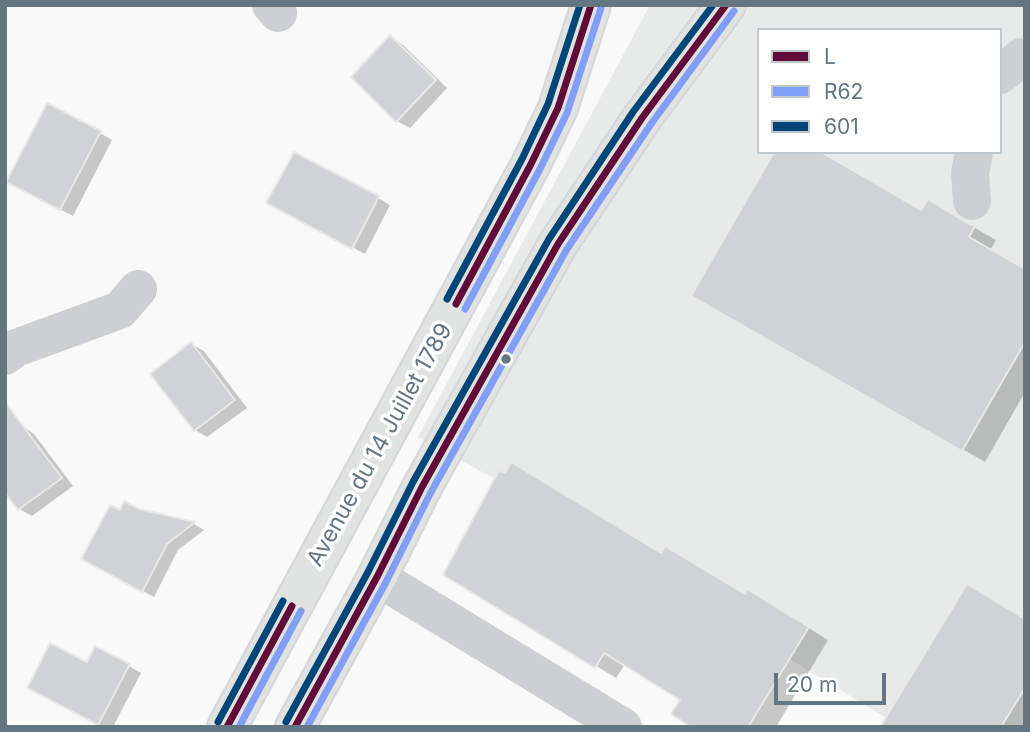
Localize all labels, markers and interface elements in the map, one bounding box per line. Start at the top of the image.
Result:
legend [757,28,1002,154]
text: L [824,44,836,69]
text: R62 [824,79,863,104]
text: 601 [824,114,859,139]
street label: Avenue du 14 Juillet 1789 [302,319,458,571]
unlabelled marker [499,352,513,366]
scale bar [778,658,890,702]
text: 20 m [787,672,837,697]

